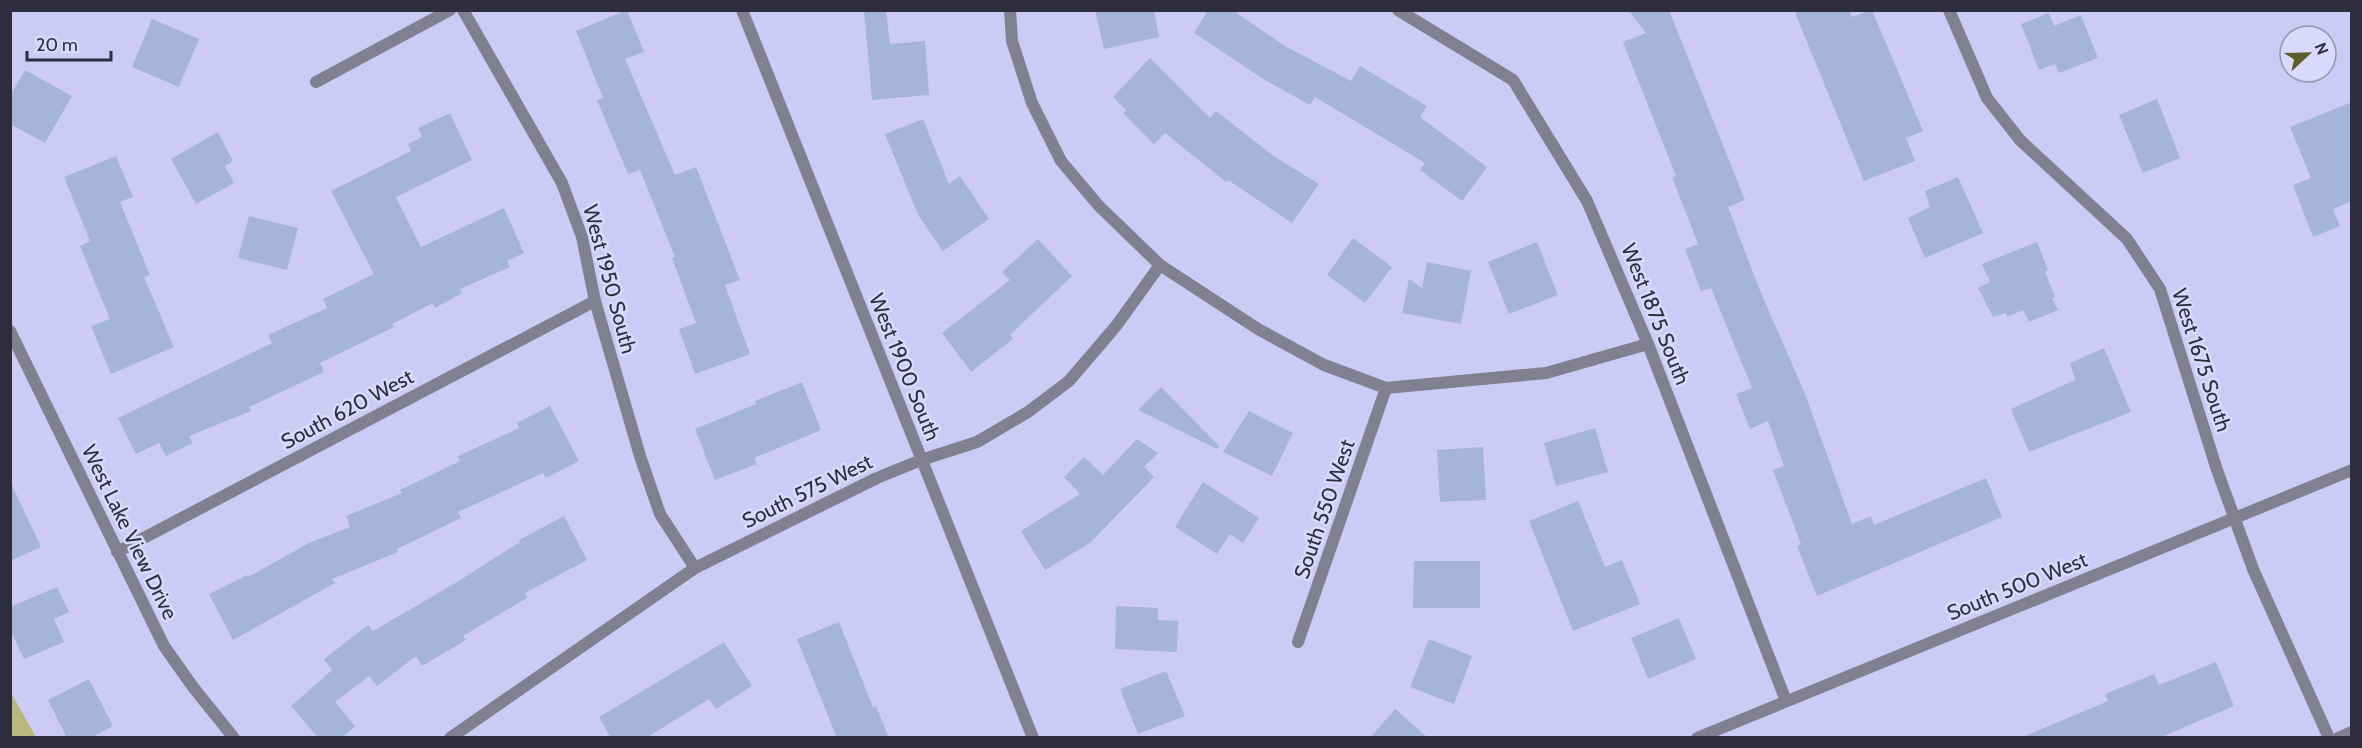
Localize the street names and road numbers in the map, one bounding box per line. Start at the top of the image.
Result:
street label: West 1950 South [578,202,642,356]
street label: West 1875 South [1616,240,1696,388]
street label: West 1675 South [2167,285,2237,435]
street label: West 1900 South [864,290,946,444]
street label: South 620 West [277,364,417,454]
street label: South 550 West [1288,436,1360,582]
street label: West Lake View Drive [77,441,183,624]
street label: South 575 West [738,449,876,533]
street label: South 500 West [1943,547,2091,625]

